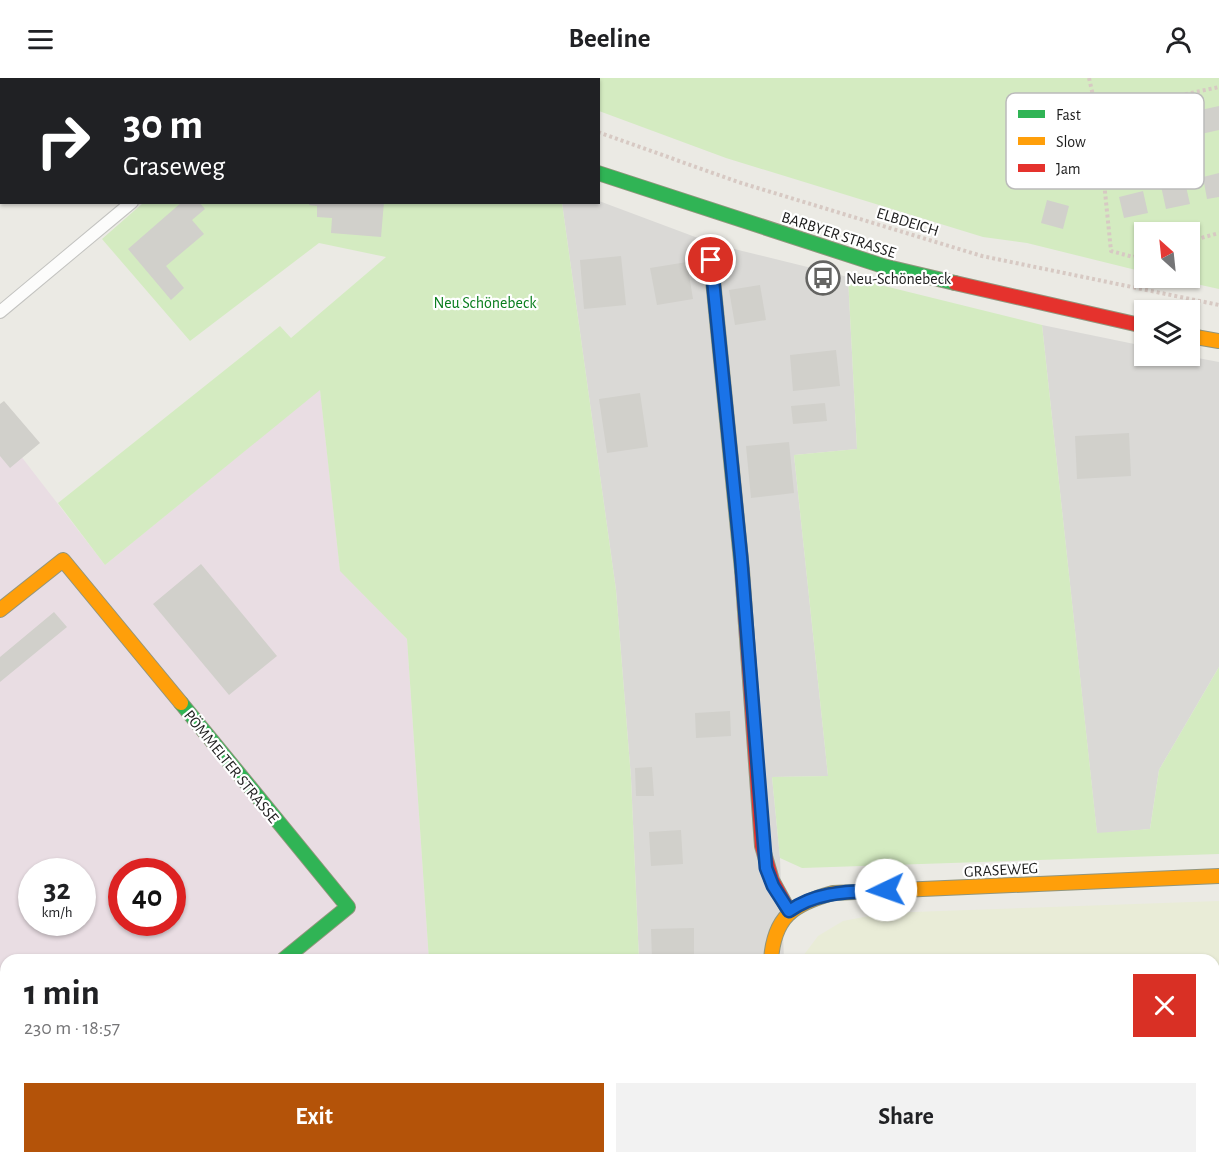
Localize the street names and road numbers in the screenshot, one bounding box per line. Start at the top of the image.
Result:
street label: ELBDEICH [875,205,941,239]
street label: BARBYER STRASSE [780,209,898,261]
street label: PÖMMELTER STRASSE [181,706,283,826]
street label: GRASEWEG [964,860,1039,880]

